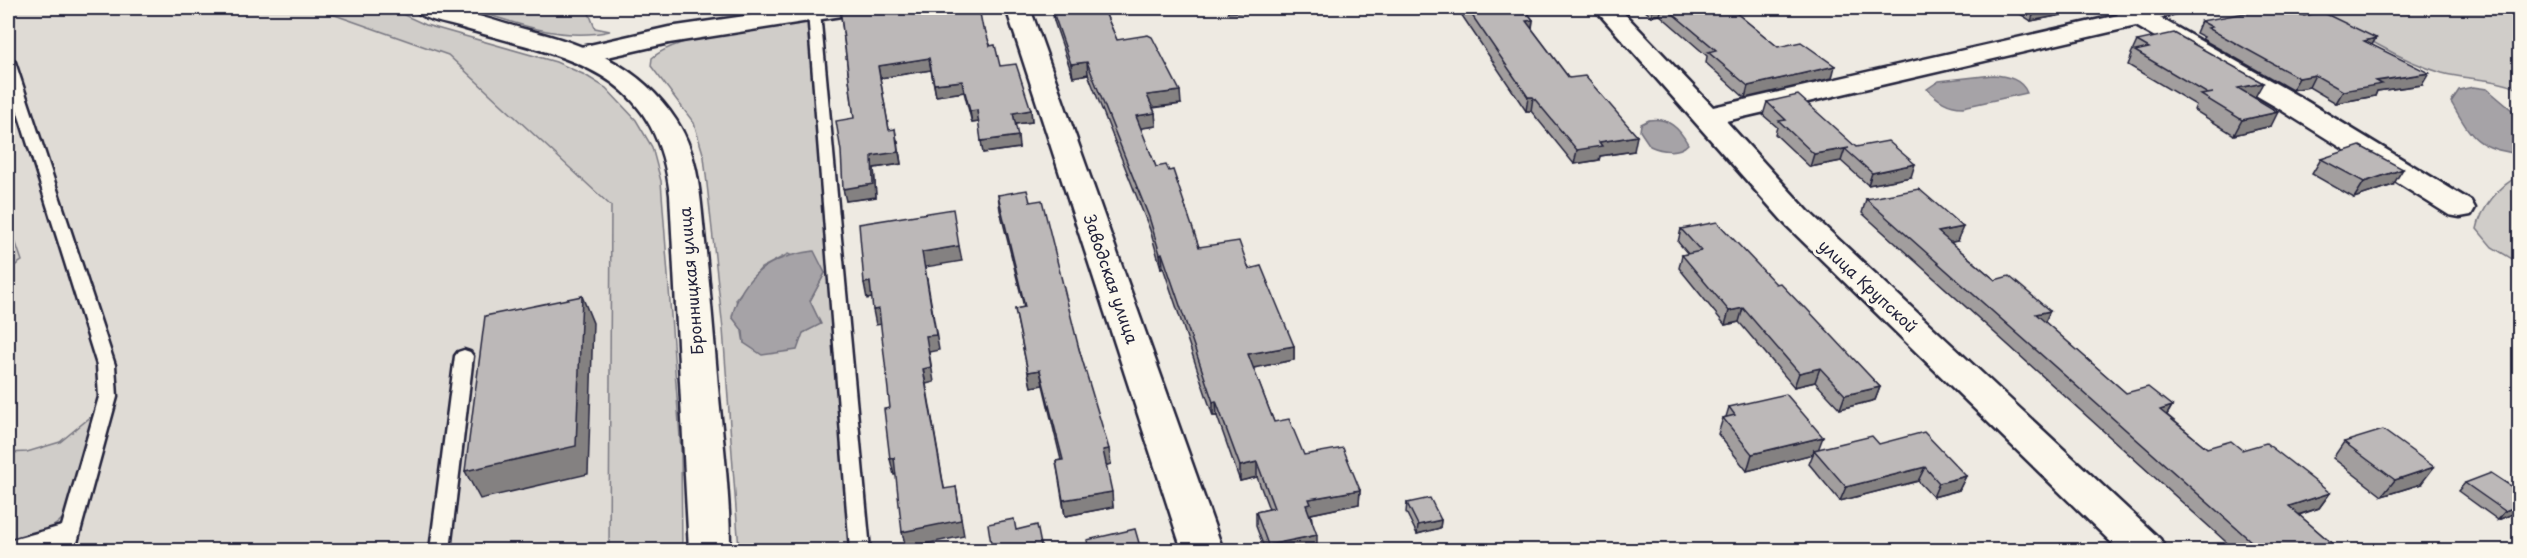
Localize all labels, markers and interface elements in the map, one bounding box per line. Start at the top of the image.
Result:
street label: Бронницкая улица [672,206,708,356]
street label: Заводская улица [1079,211,1145,347]
street label: улица Крупской [1814,233,1923,337]

